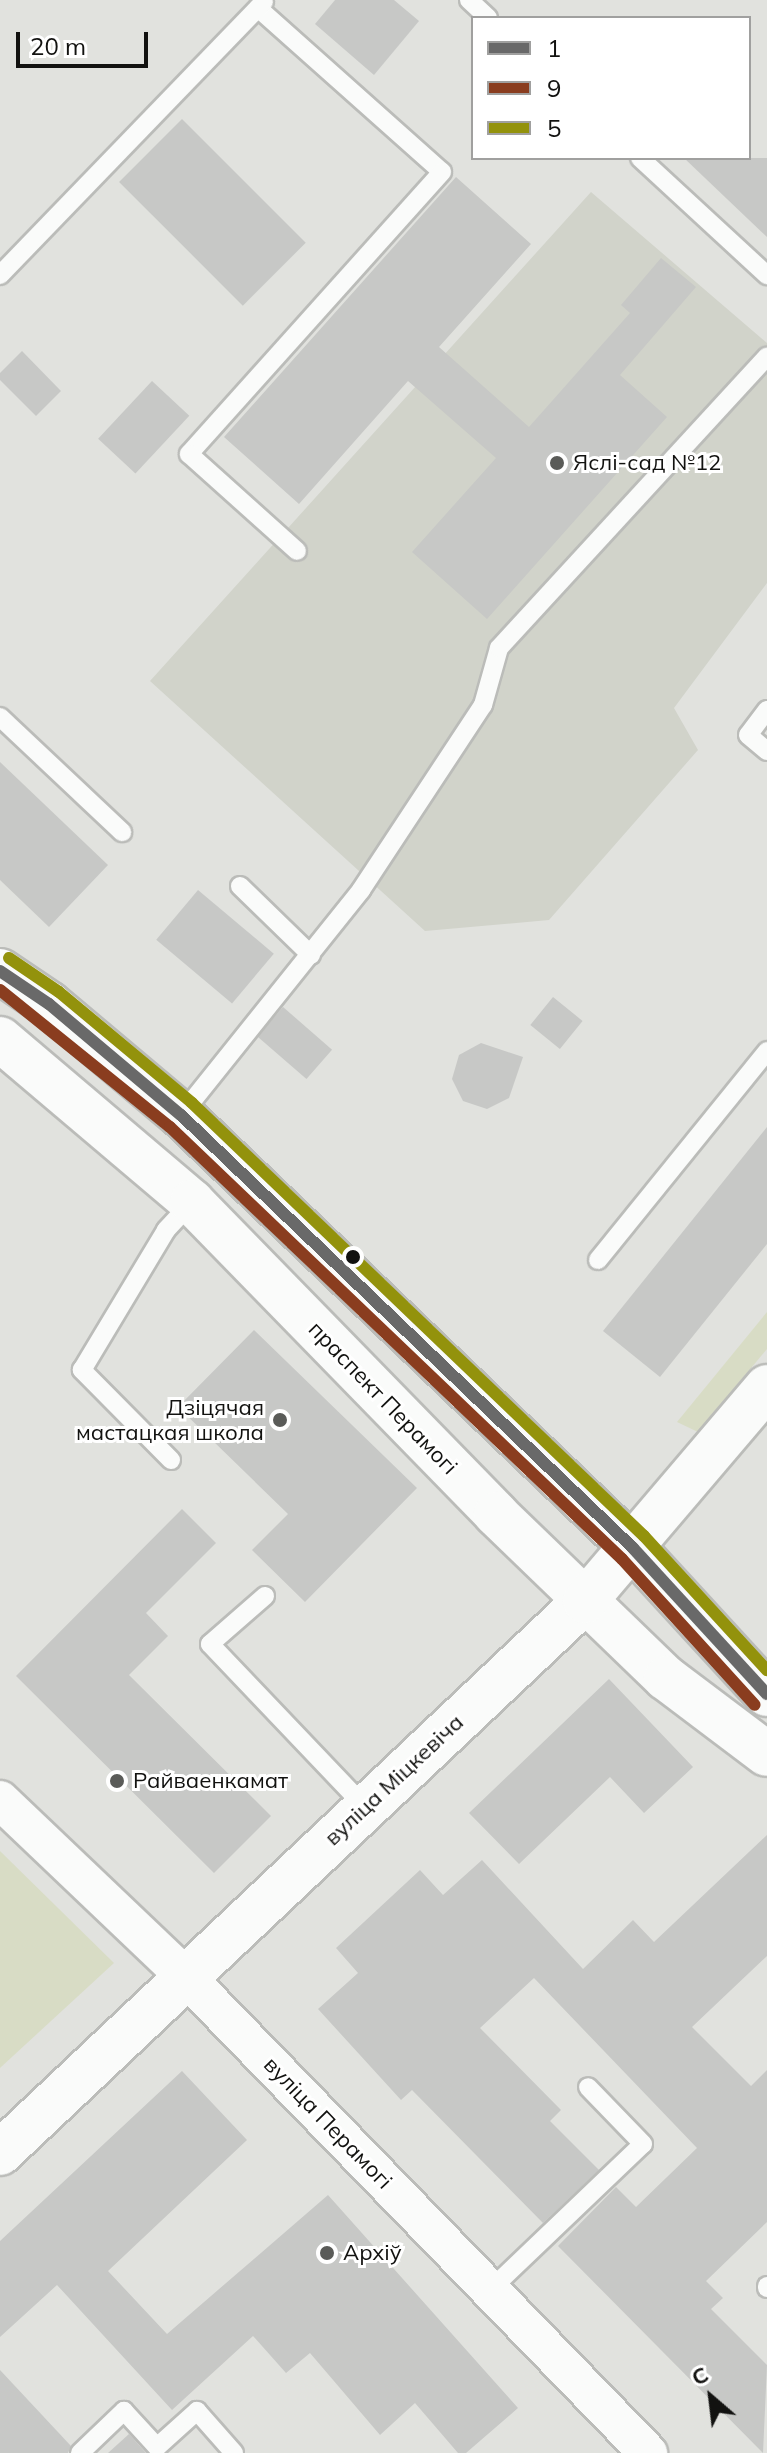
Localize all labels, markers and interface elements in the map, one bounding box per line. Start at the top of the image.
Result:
scale bar [20,16,152,66]
legend [471,16,751,160]
text: 20 m [30,31,86,61]
text: 1 [547,33,561,63]
text: 9 [547,73,561,103]
text: 5 [547,113,561,143]
place label: Яслі-сад №12 [573,450,721,476]
marker: Яслі-сад №12 [548,454,566,472]
unlabelled marker [345,1249,361,1265]
street label: праспект Перамогі [303,1316,463,1480]
place label: Дзіцячая мастацкая школа [76,1394,264,1446]
marker: Дзіцячая мастацкая школа [271,1411,289,1429]
street label: вуліца Міцкевіча [319,1709,469,1851]
place label: Райваенкамат [133,1768,288,1794]
marker: Райваенкамат [108,1772,126,1790]
street label: вуліца Перамогі [258,2052,398,2194]
place label: Архіў [343,2240,402,2266]
marker: Архіў [318,2244,336,2262]
north arrow [671,2357,751,2437]
text: С [686,2360,713,2392]

